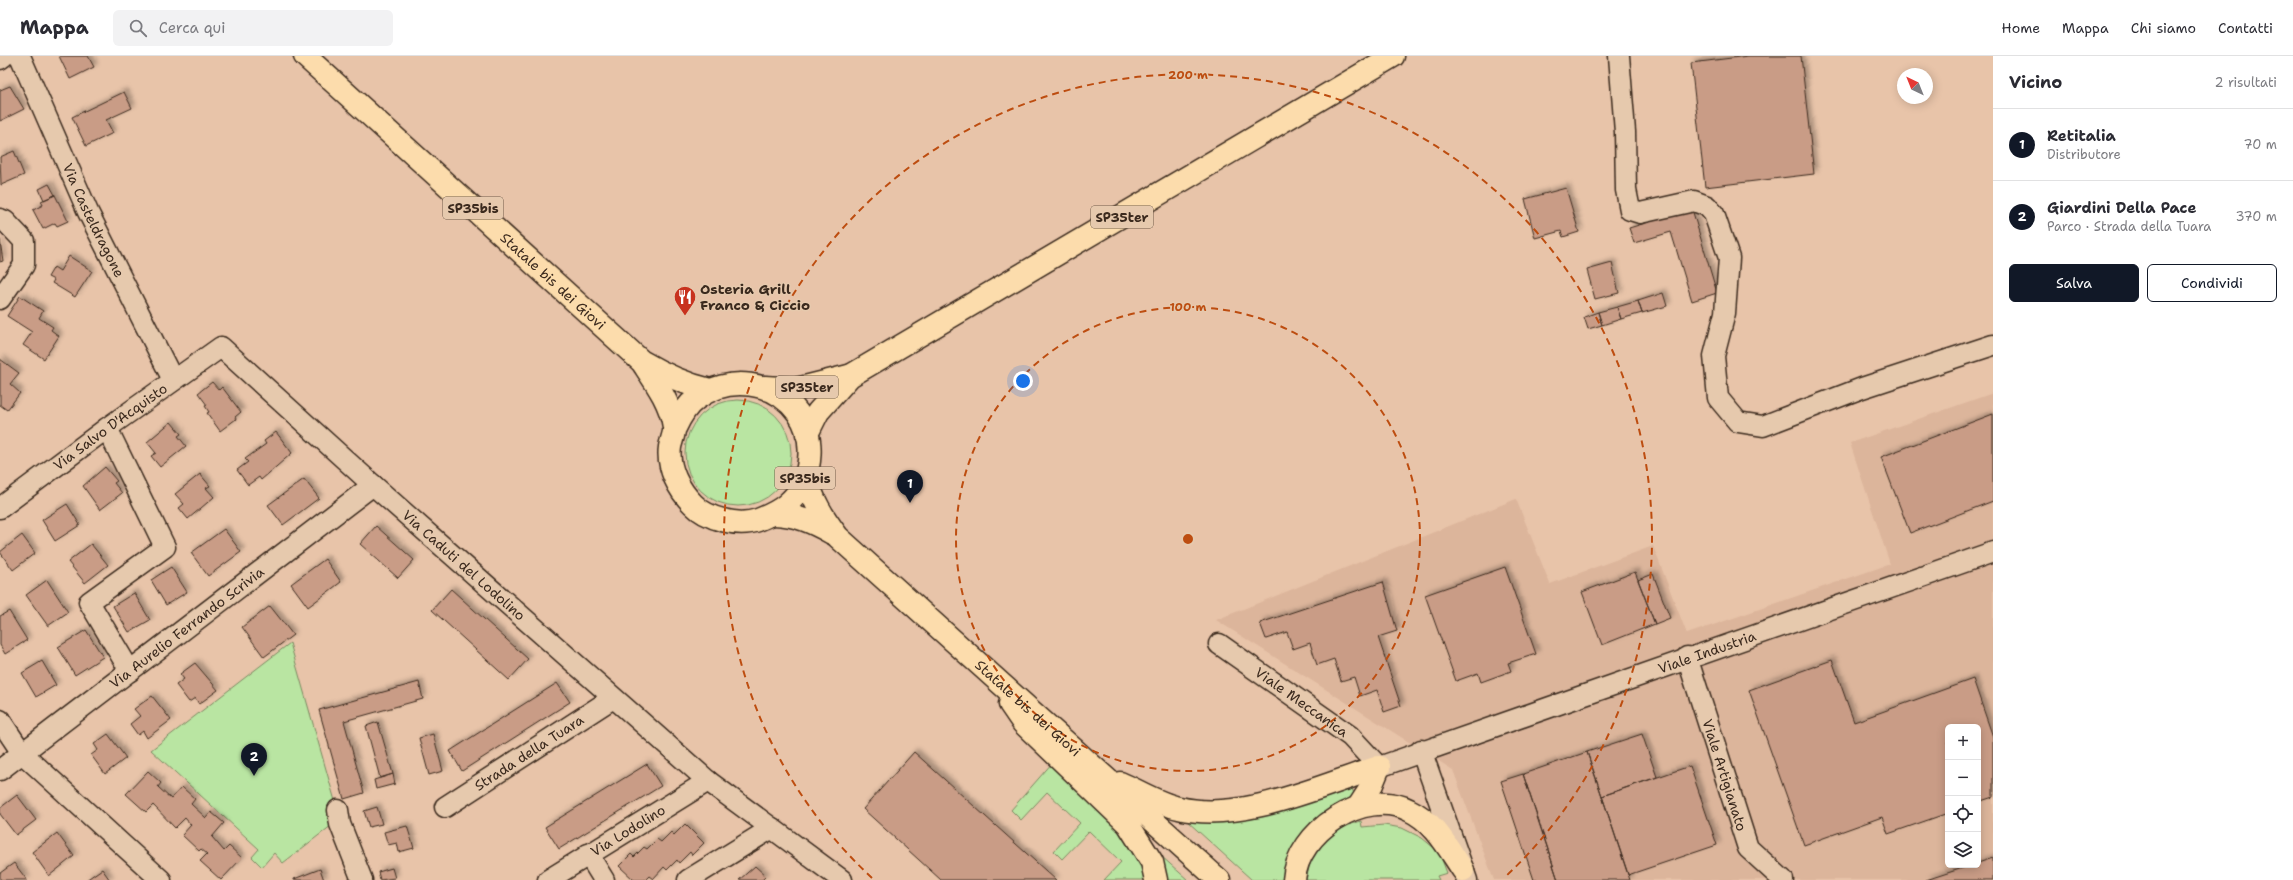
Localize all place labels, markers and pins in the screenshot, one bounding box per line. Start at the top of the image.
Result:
place label: Osteria Grill Franco & Ciccio [700,280,810,314]
restaurant icon: Osteria Grill Franco & Ciccio [672,284,698,317]
pin: 1 [897,470,923,503]
centre of rings [1181,532,1195,546]
pin: 2 [241,743,267,776]

